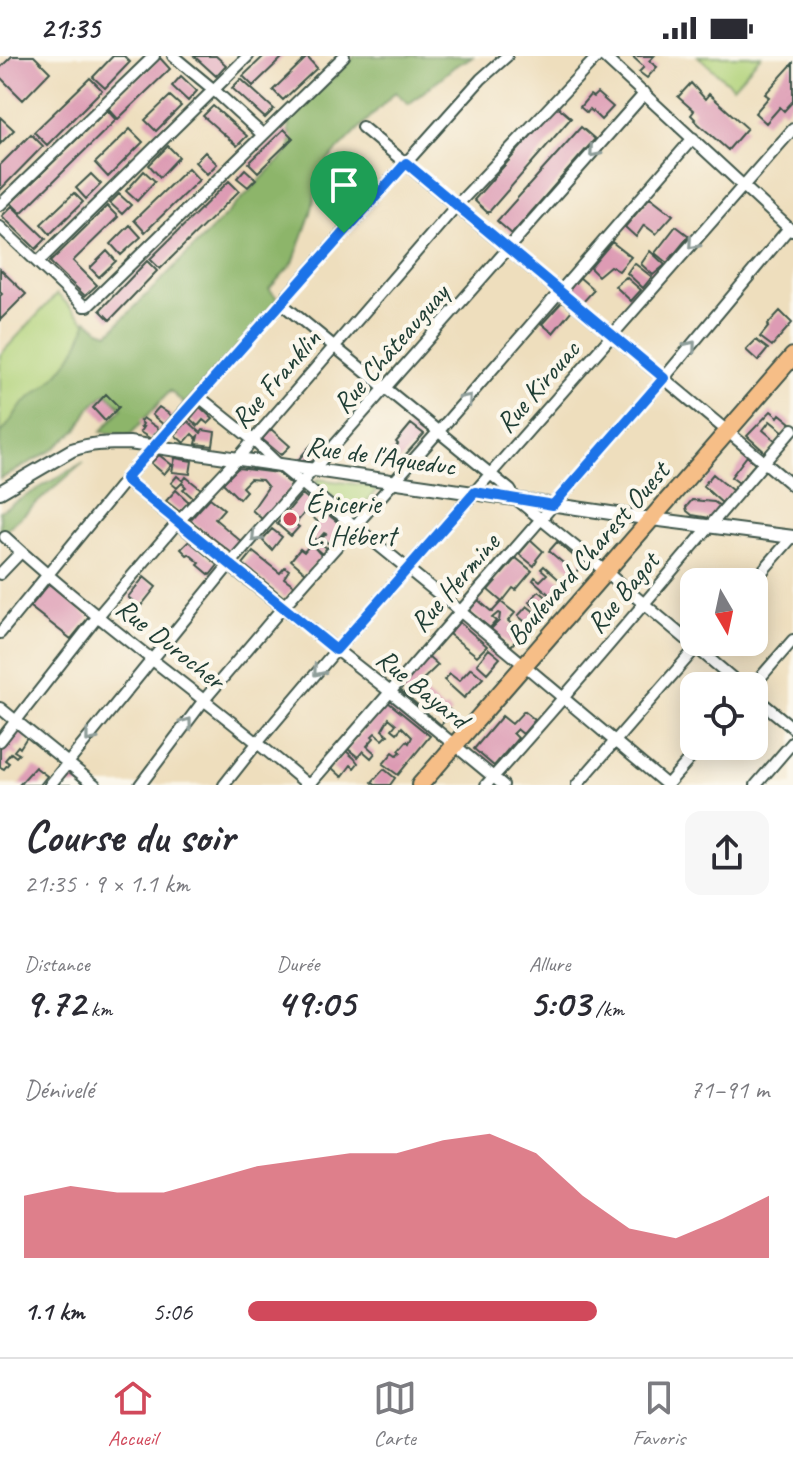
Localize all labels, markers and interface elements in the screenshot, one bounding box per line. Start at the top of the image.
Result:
text: 21:35 [40,9,99,47]
one-way arrow [590,143,604,158]
pin [310,151,378,233]
icon: arrive [322,163,366,207]
one-way arrow [688,235,703,250]
street label: Rue Châteauguay [325,275,458,420]
street label: Rue Franklin [223,321,328,435]
street label: Rue Kirouac [488,332,588,440]
one-way arrow [681,341,696,355]
one-way arrow [457,394,471,409]
street label: Rue de l'Aqueduc [304,428,459,484]
street label: Boulevard Charest Ouest [498,452,679,652]
place label: Épicerie L. Hébert [306,486,399,553]
marker: Épicerie L. Hébert [281,510,299,528]
street label: Rue Hermine [402,524,508,639]
one-way arrow [251,527,265,542]
street label: Rue Bagot [578,542,668,640]
north arrow [680,568,768,656]
map controls [680,568,768,760]
street label: Rue Durocher [109,590,234,699]
street label: Rue Bayard [369,641,479,739]
one-way arrow [313,662,328,676]
button: locate [680,672,768,760]
one-way arrow [177,717,191,732]
one-way arrow [85,727,100,742]
text: Course du soir [24,809,234,864]
button: share [685,811,769,895]
text: 21:35 · 9 × 1.1 km [24,867,190,900]
text: Distance [24,950,90,978]
text: Durée [276,950,319,978]
text: Allure [529,950,570,978]
text: 9.72 [24,978,85,1028]
text: 49:05 [276,978,355,1028]
text: 5:03 [529,978,590,1028]
text: km [85,995,112,1023]
text: /km [590,995,624,1023]
text: Dénivelé [24,1073,94,1106]
text: 71–91 m [690,1073,769,1106]
text: 1.1 km [24,1295,84,1328]
text: 5:06 [152,1295,192,1328]
tab: Accueil [108,1376,157,1452]
tab: Carte [373,1376,417,1452]
tab: Favoris [632,1376,685,1452]

